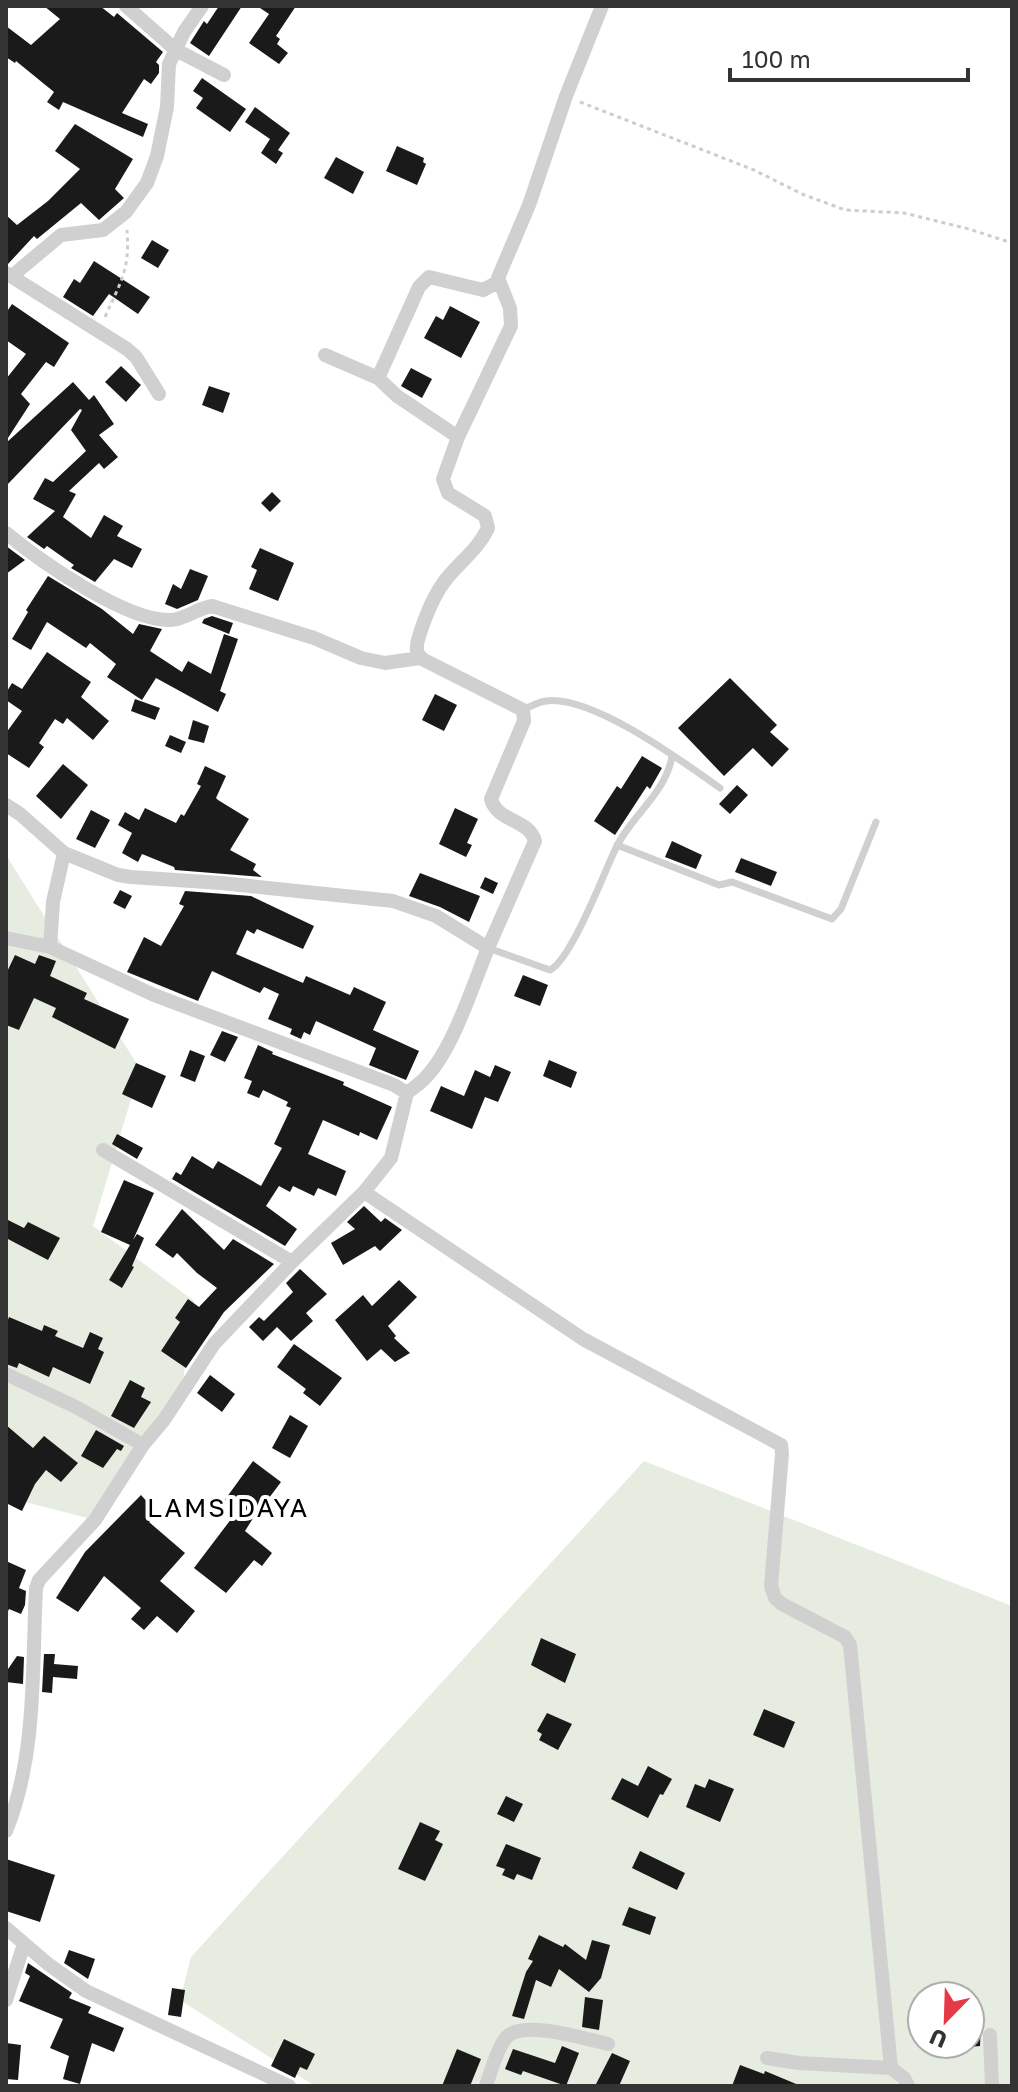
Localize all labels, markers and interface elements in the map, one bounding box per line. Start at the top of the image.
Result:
scale bar [730,32,968,82]
text: 100 m [742,44,811,73]
district label: LAMSIDAYA [147,1492,309,1523]
north arrow [906,1980,986,2060]
text: U [925,2023,951,2054]

